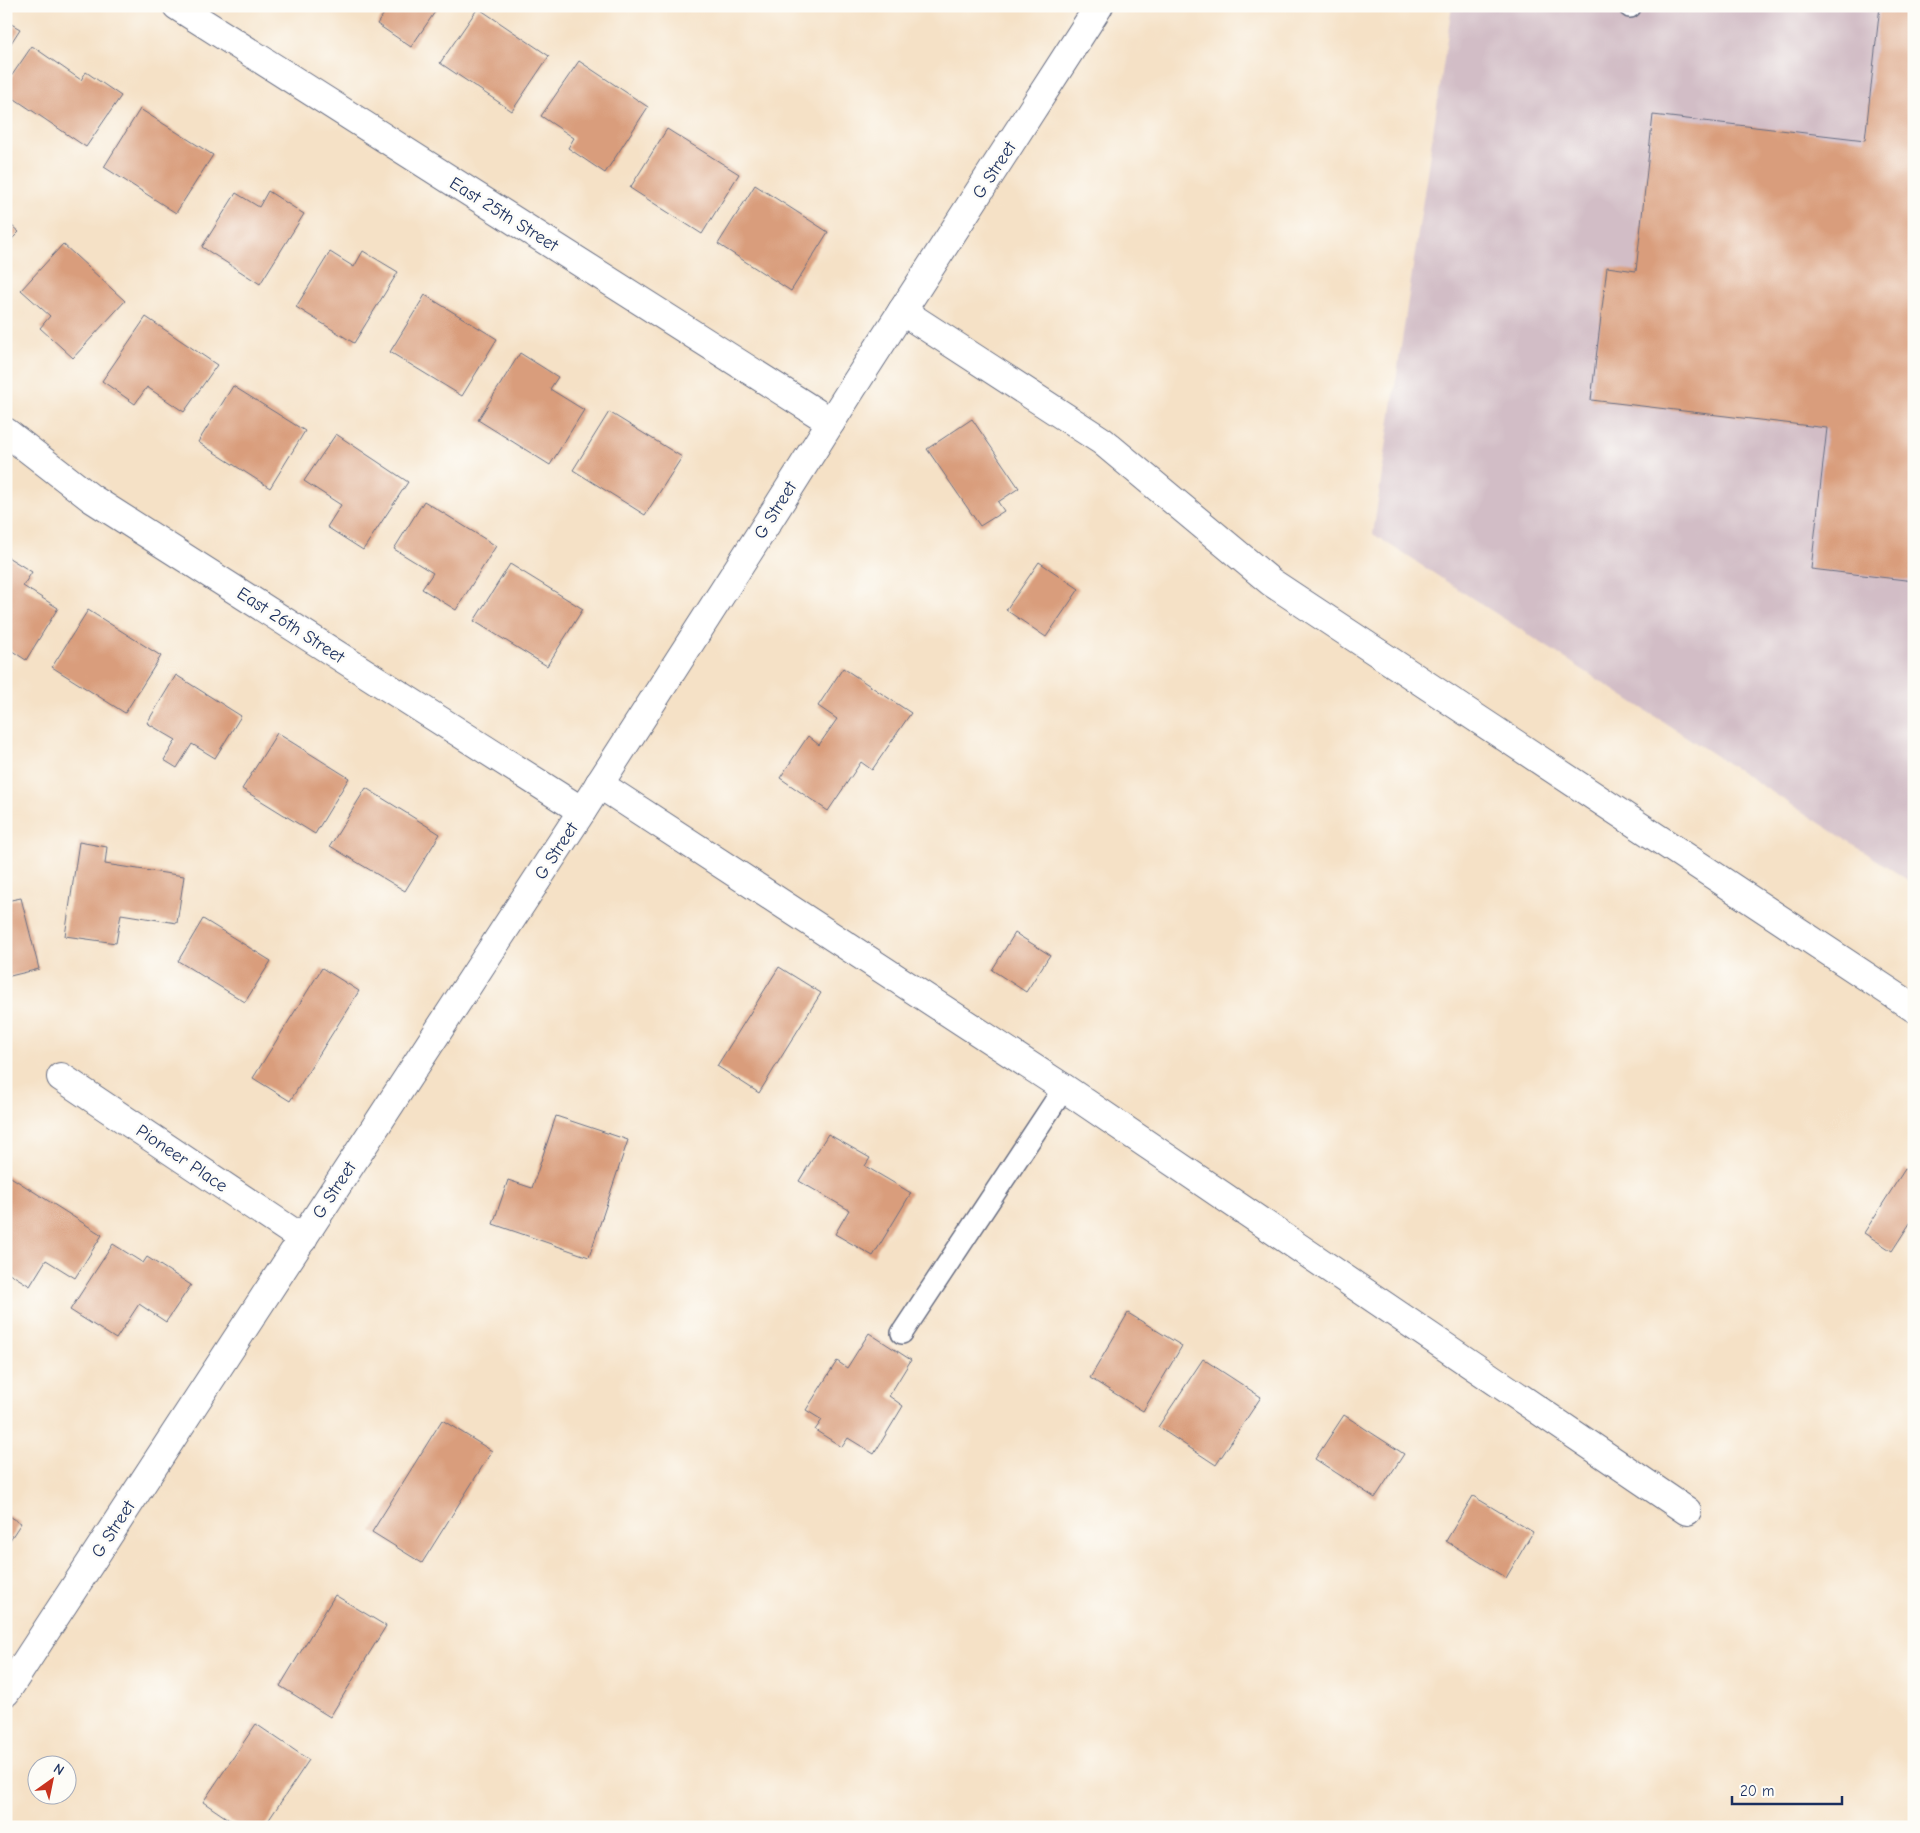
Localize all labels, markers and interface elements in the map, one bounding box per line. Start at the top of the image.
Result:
street label: G Street [968,137,1021,203]
street label: East 25th Street [446,173,563,257]
street label: G Street [750,477,802,543]
street label: East 26th Street [233,583,349,668]
street label: G Street [530,818,583,884]
street label: Pioneer Place [132,1120,231,1197]
street label: G Street [308,1157,361,1223]
street label: G Street [87,1496,140,1562]
north arrow [28,1756,78,1806]
text: N [50,1760,67,1779]
scale bar [1732,1773,1842,1805]
text: 20 m [1740,1782,1774,1800]

